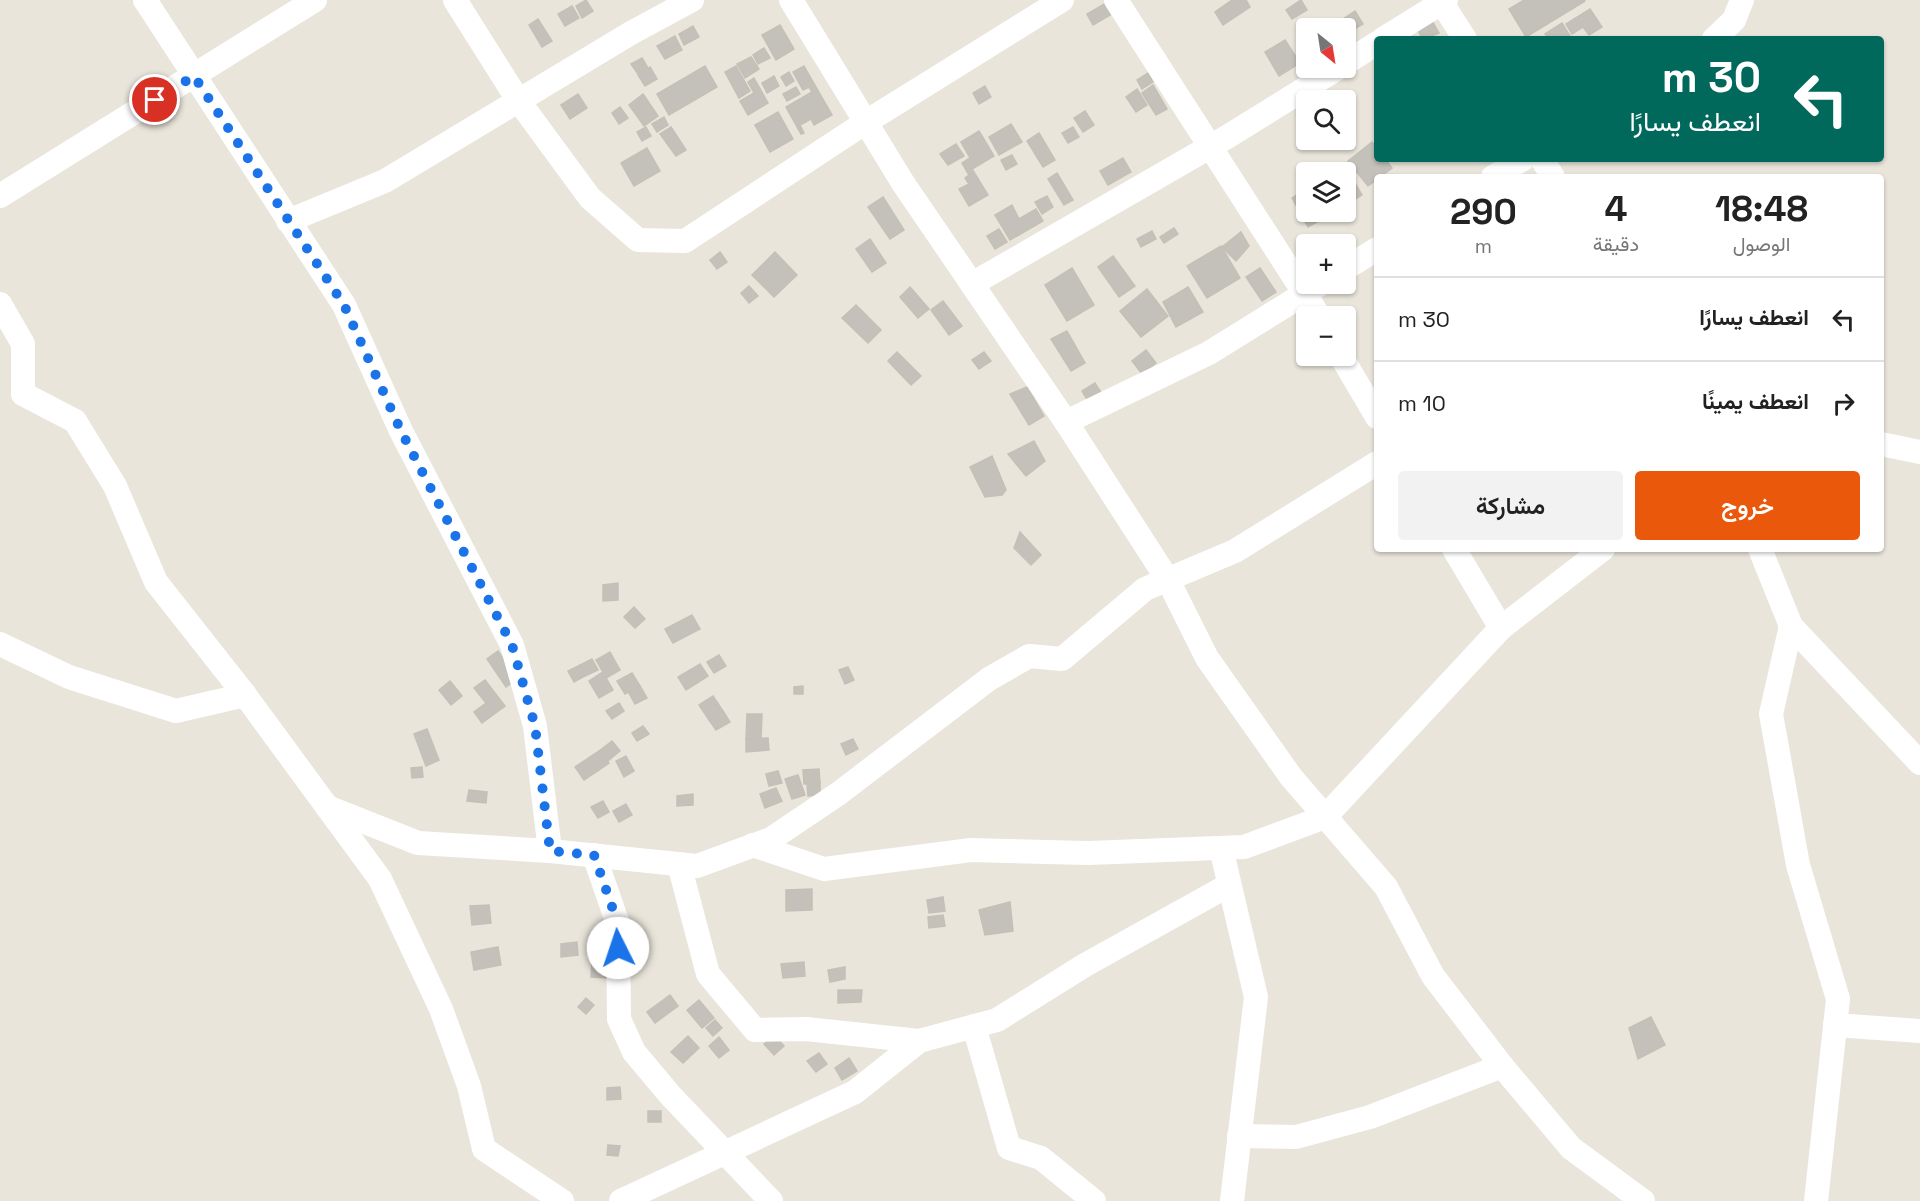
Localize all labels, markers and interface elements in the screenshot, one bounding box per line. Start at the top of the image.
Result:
north arrow [1296,18,1356,78]
map controls [1296,18,1356,366]
text: 30 m [1662,51,1761,104]
icon: left [1782,60,1860,138]
pin [129,74,180,125]
icon: arrive [138,83,171,116]
button: search [1296,90,1356,150]
text: انعطف يسارًا [1629,104,1761,139]
button: layers [1296,162,1356,222]
text: 4 [1604,186,1627,232]
text: 18:48 [1715,186,1808,232]
text: 290 [1450,189,1517,235]
text: دقيقة [1593,231,1639,257]
text: الوصول [1733,231,1790,257]
text: m [1475,233,1492,259]
button: + [1296,234,1356,294]
text: انعطف يسارًا [1699,303,1809,331]
icon: left [1827,303,1860,336]
text: 30 m [1398,305,1450,333]
button: − [1296,306,1356,366]
text: انعطف يمينًا [1702,387,1809,415]
icon: right [1827,387,1860,420]
text: 10 m [1398,389,1446,417]
button: مشاركة [1398,471,1623,540]
button: خروج [1635,471,1860,540]
position arrow [586,916,650,980]

